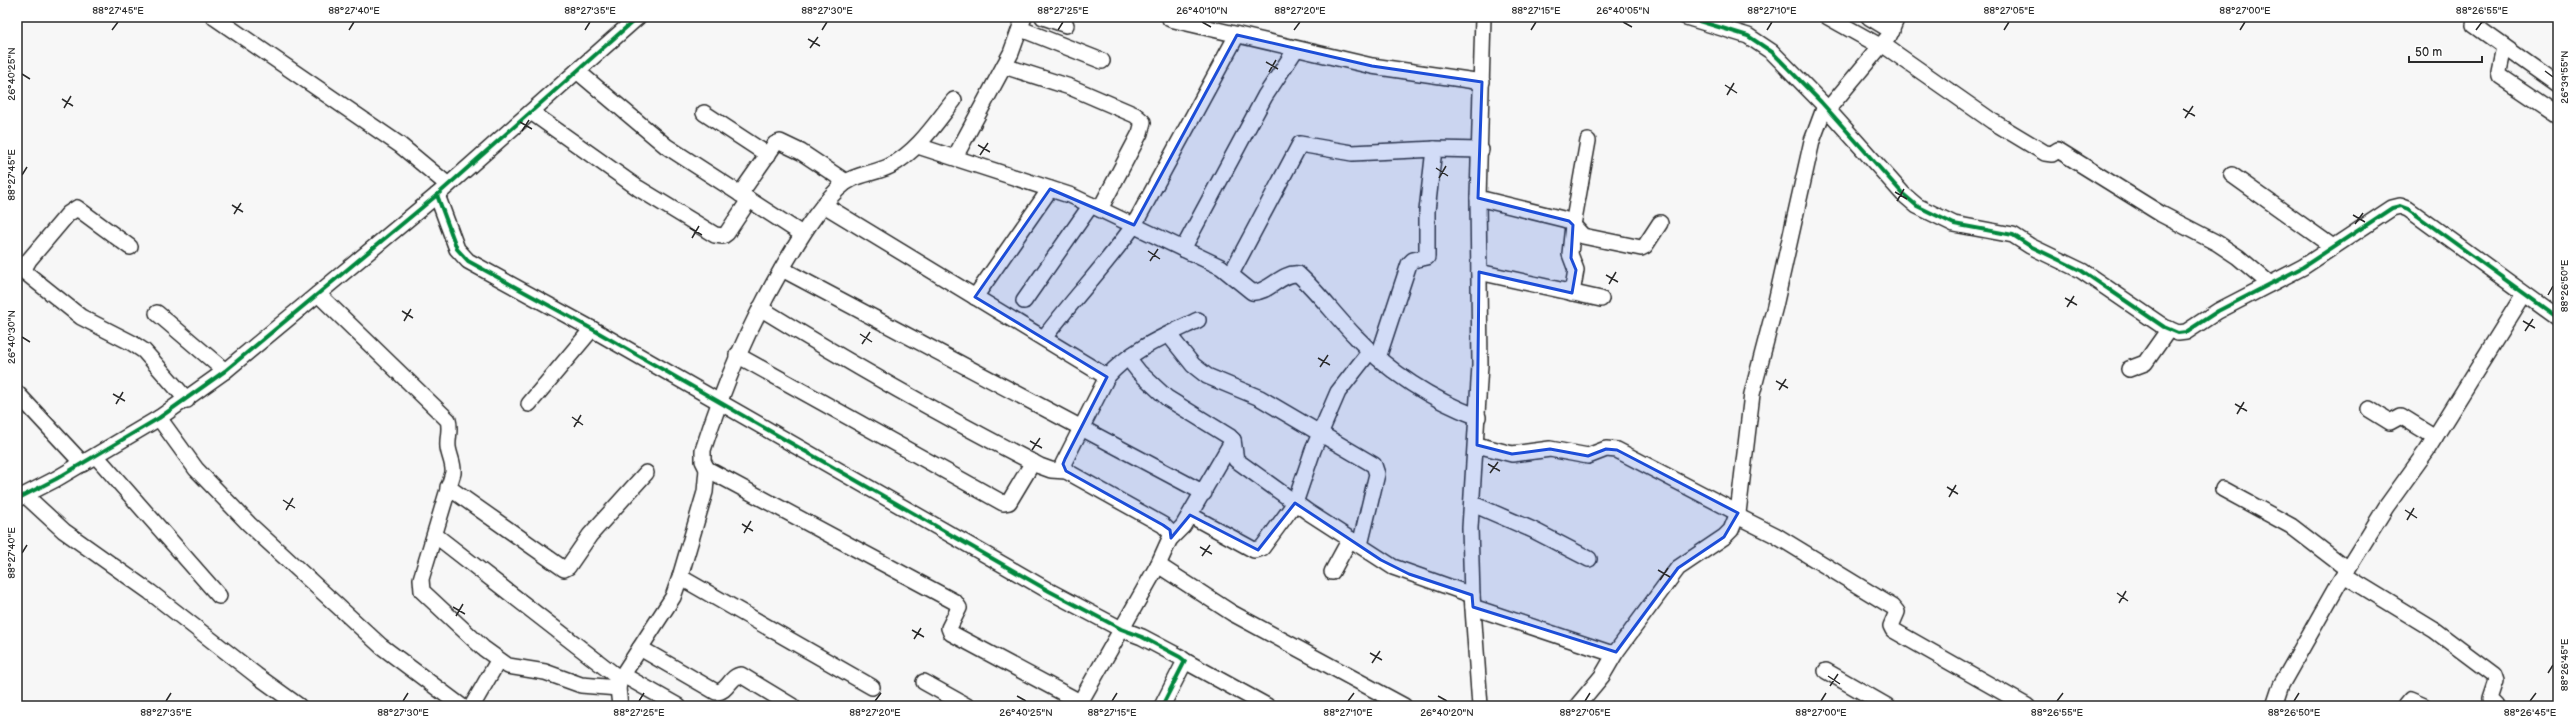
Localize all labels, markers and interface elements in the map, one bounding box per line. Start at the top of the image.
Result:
text: 88°27'45"E [92,5,144,17]
text: 88°27'40"E [328,5,380,17]
text: 88°27'35"E [564,5,616,17]
text: 88°27'30"E [801,5,853,17]
text: 88°27'25"E [1037,5,1089,17]
text: 26°40'10"N [1176,5,1228,17]
text: 88°27'20"E [1274,5,1326,17]
text: 88°27'15"E [1511,5,1561,17]
text: 26°40'05"N [1596,5,1650,17]
text: 88°27'10"E [1747,5,1797,17]
text: 88°27'05"E [1983,5,2035,17]
text: 88°27'00"E [2219,5,2271,17]
text: 88°26'55"E [2456,5,2509,17]
scale bar [2409,38,2482,64]
text: 50 m [2415,45,2442,60]
text: 26°40'25"N [6,47,18,101]
text: 26°39'55"N [2559,50,2571,104]
text: 88°27'45"E [6,149,18,201]
text: 88°26'50"E [2559,259,2571,312]
text: 26°40'30"N [6,310,18,364]
text: 88°27'40"E [6,527,18,579]
text: 88°26'45"E [2559,638,2571,691]
text: 88°27'35"E [140,707,192,719]
text: 88°27'30"E [377,707,429,719]
text: 88°27'25"E [613,707,665,719]
text: 88°27'20"E [849,707,901,719]
text: 26°40'25"N [999,707,1053,719]
text: 88°27'15"E [1087,707,1137,719]
text: 88°27'10"E [1323,707,1373,719]
text: 26°40'20"N [1420,707,1474,719]
text: 88°27'05"E [1559,707,1611,719]
text: 88°27'00"E [1795,707,1847,719]
text: 88°26'55"E [2031,707,2084,719]
text: 88°26'50"E [2268,707,2321,719]
text: 88°26'45"E [2504,707,2557,719]

